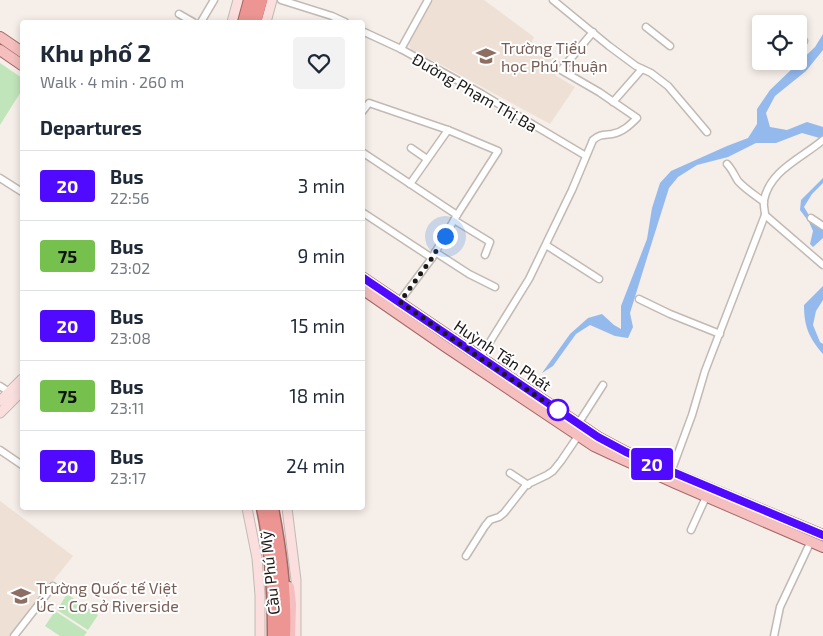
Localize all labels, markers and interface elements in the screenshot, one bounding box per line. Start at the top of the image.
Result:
map controls [752,15,807,70]
button: locate [752,15,807,70]
button: heart [293,37,345,89]
text: Khu phố 2 [40,38,151,67]
place label: Trường Tiểu học Phú Thuận [501,38,608,75]
school or university icon: Trường Tiểu học Phú Thuận [475,45,497,67]
street label: Đường Phạm Thị Ba [409,49,541,135]
text: Walk · 4 min · 260 m [40,72,184,91]
text: Departures [40,116,142,139]
text: Bus [110,165,144,188]
text: 3 min [298,174,345,197]
text: 20 [57,175,78,197]
text: 22:56 [110,188,150,207]
your location [433,224,458,249]
text: Bus [110,235,144,258]
text: 9 min [297,244,345,267]
text: 75 [58,245,77,267]
text: 23:02 [110,258,150,277]
text: Bus [110,305,144,328]
text: 15 min [291,314,345,337]
text: 20 [57,315,78,337]
street label: Huỳnh Tấn Phát [451,315,555,395]
text: 23:08 [110,328,151,347]
text: Bus [110,375,144,398]
text: 18 min [289,384,345,407]
text: 75 [58,385,77,407]
text: 23:11 [110,398,144,417]
unlabelled marker [547,399,569,421]
text: Bus [110,445,144,468]
line badge: 20 [630,448,674,480]
text: 20 [641,453,663,475]
text: 24 min [286,454,345,477]
text: 20 [57,455,78,477]
text: 23:17 [110,468,146,487]
street label: Cầu Phú Mỹ [255,529,283,616]
place label: Trường Quốc tế Việt Úc - Cơ sở Riverside [36,578,179,615]
school or university icon: Trường Quốc tế Việt Úc - Cơ sở Riverside [10,585,32,607]

